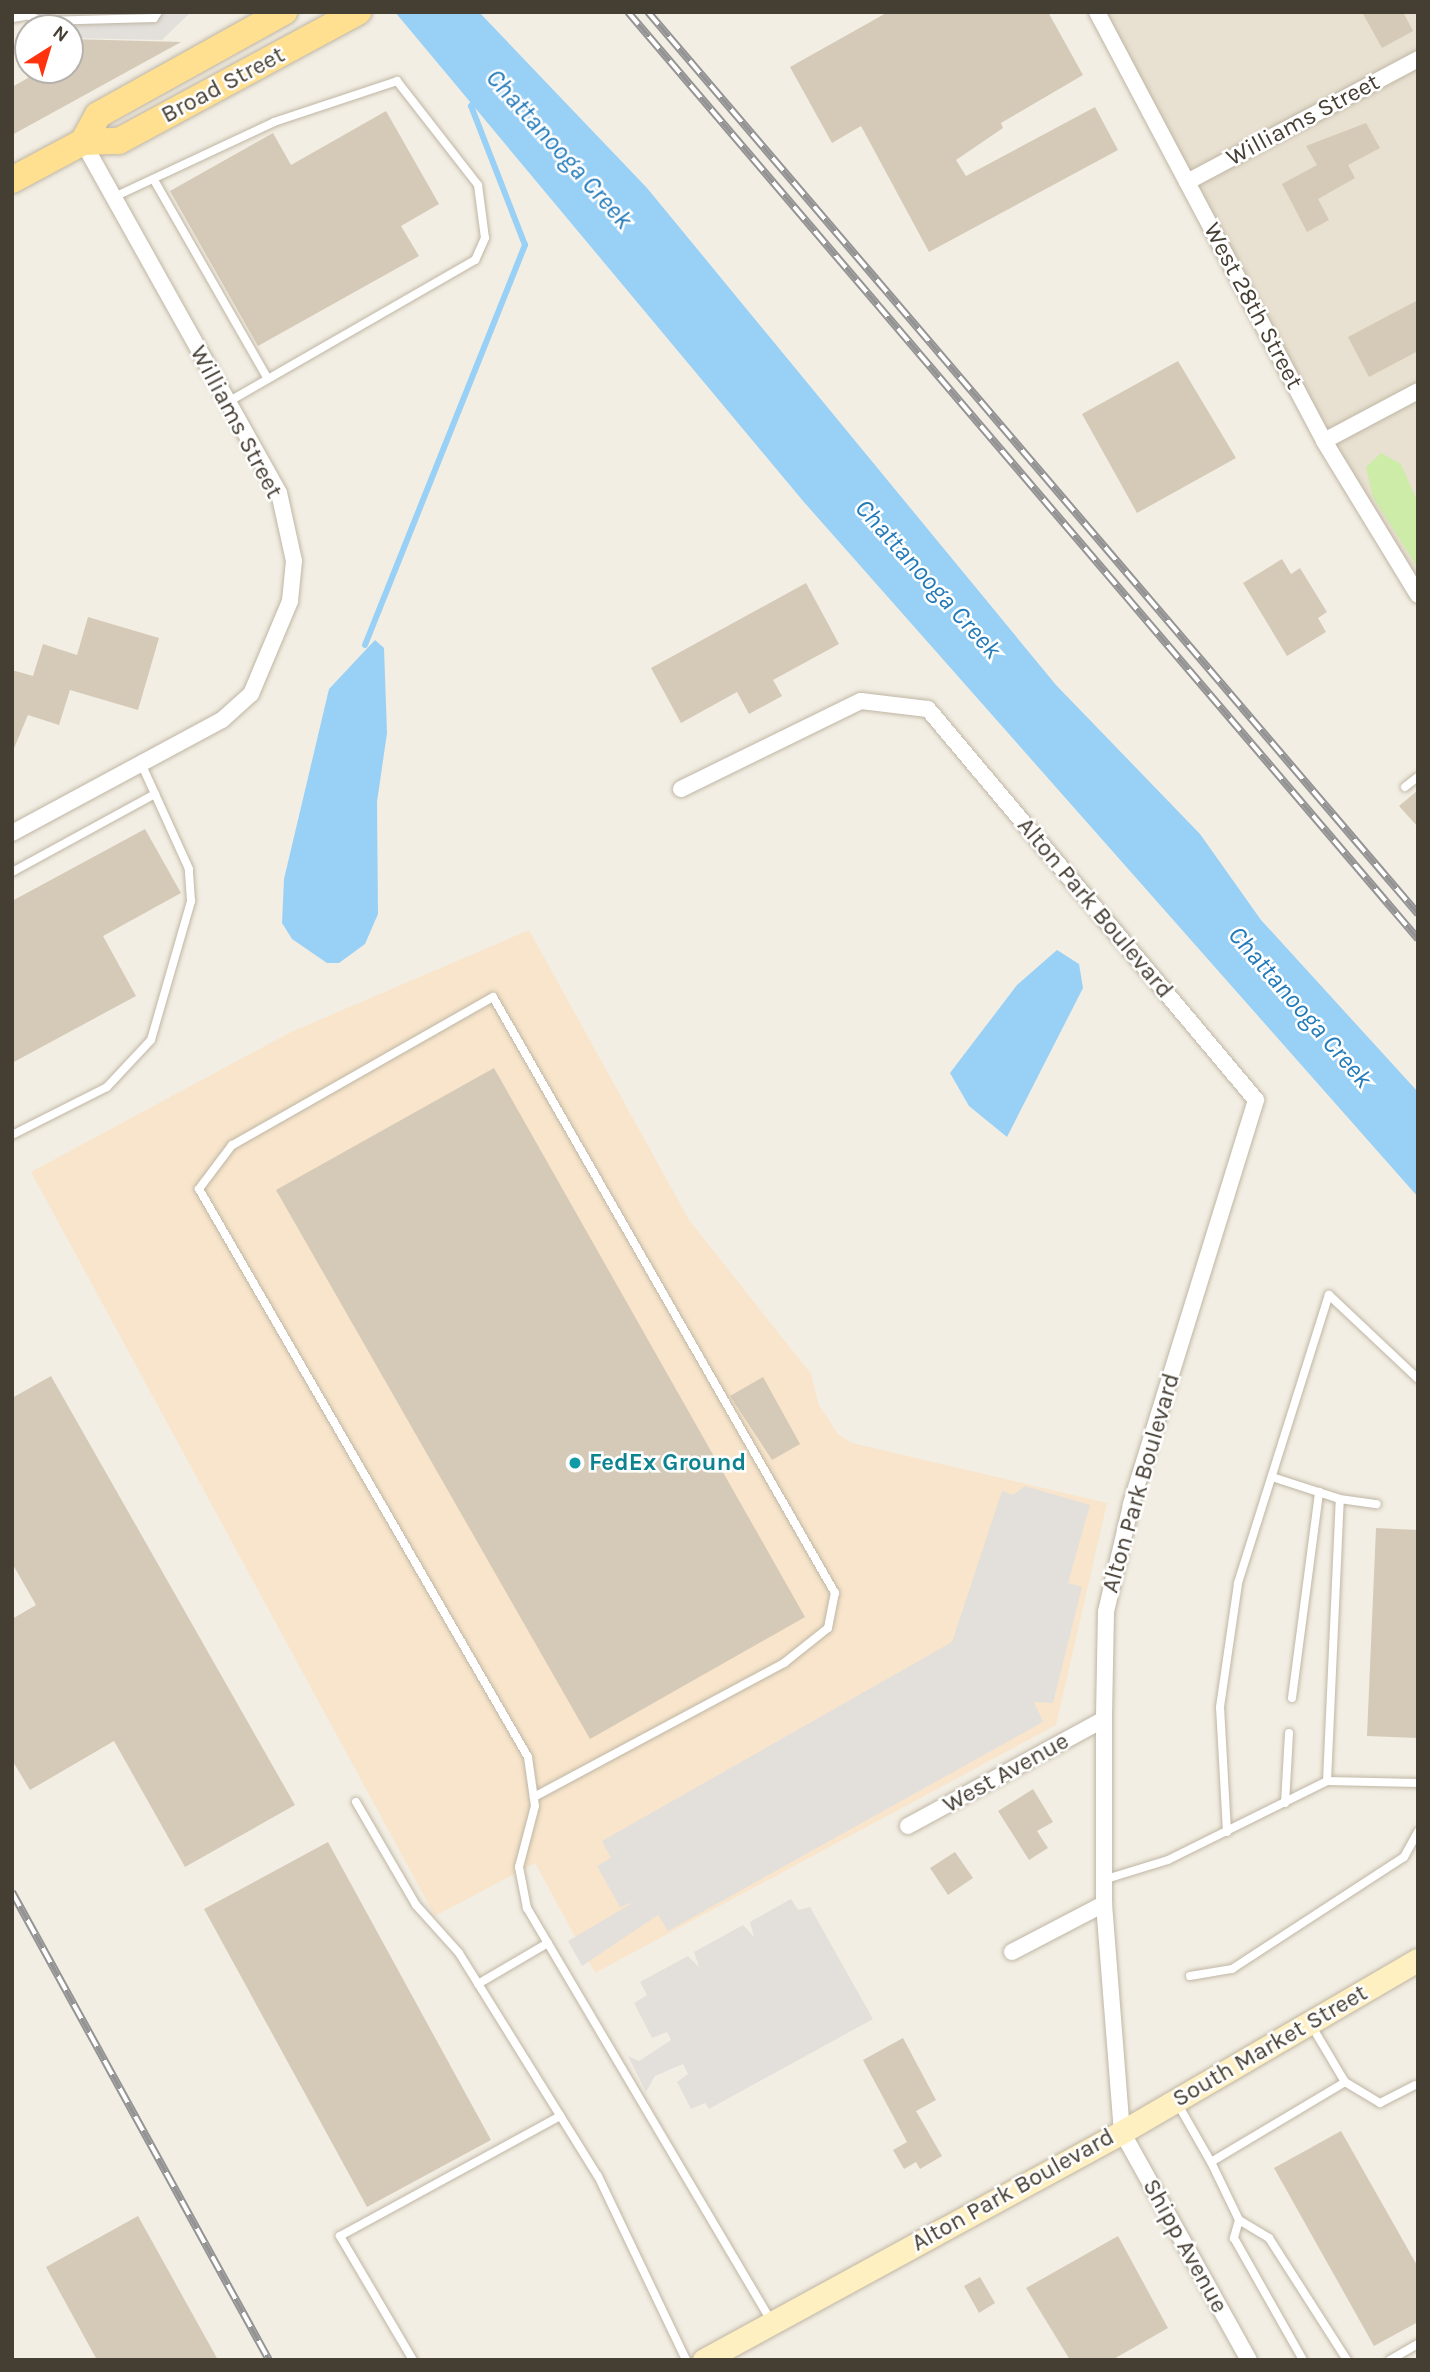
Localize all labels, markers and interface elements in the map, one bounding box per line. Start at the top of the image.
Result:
north arrow [14,14,84,84]
text: N [48,21,72,47]
street label: Broad Street [156,40,290,130]
water label: Chattanooga Creek [479,63,639,235]
street label: Williams Street [1222,68,1384,172]
street label: West 28th Street [1197,218,1309,394]
street label: Williams Street [184,341,288,503]
water label: Chattanooga Creek [848,493,1008,665]
street label: Alton Park Boulevard [1011,812,1179,1004]
water label: Chattanooga Creek [1221,920,1379,1094]
street label: Alton Park Boulevard [1096,1370,1186,1596]
place label: FedEx Ground [589,1449,746,1477]
marker: FedEx Ground [567,1455,583,1471]
street label: West Avenue [938,1727,1074,1819]
street label: South Market Street [1168,1979,1372,2113]
street label: Alton Park Boulevard [907,2122,1119,2258]
street label: Shipp Avenue [1136,2174,1234,2318]

